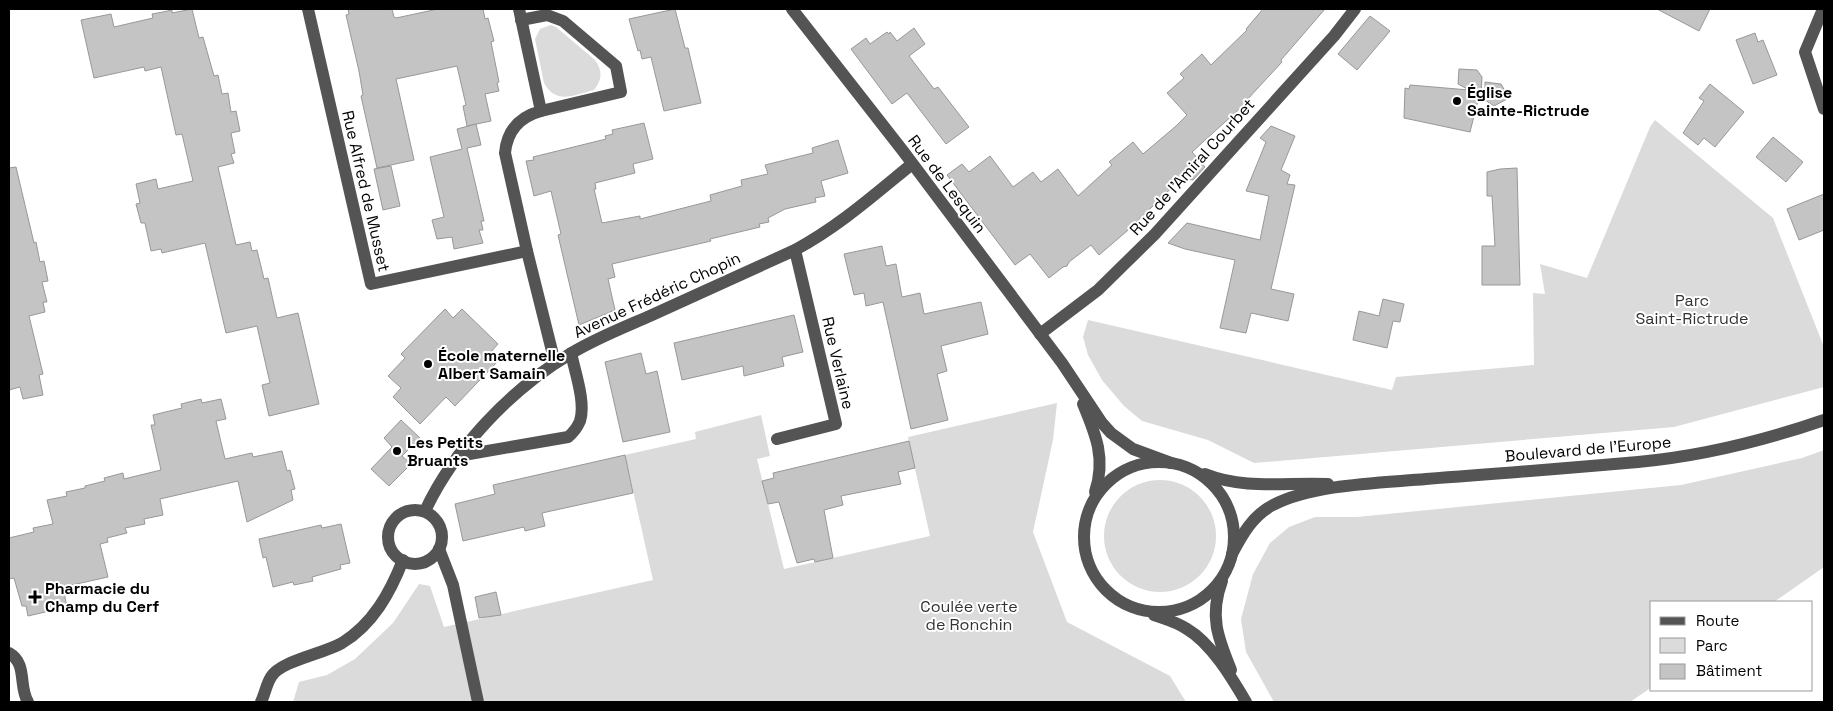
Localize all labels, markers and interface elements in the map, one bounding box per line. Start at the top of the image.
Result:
place label: Église Sainte-Rictrude [1467,82,1589,121]
street label: Rue de l'Amiral Courbet [1125,94,1259,240]
marker: Église Sainte-Rictrude [1451,95,1463,107]
street label: Rue Alfred de Musset [337,108,395,274]
street label: Rue de Lesquin [903,131,991,237]
street label: Avenue Frédéric Chopin [570,247,744,343]
park label: Parc Saint-Rictrude [1635,290,1749,329]
street label: Rue Verlaine [817,315,859,411]
place label: École maternelle Albert Samain [438,345,565,384]
marker: École maternelle Albert Samain [422,358,434,370]
street label: Boulevard de l'Europe [1504,431,1672,467]
place label: Les Petits Bruants [407,432,483,471]
marker: Les Petits Bruants [391,445,403,457]
place label: Pharmacie du Champ du Cerf [45,578,159,617]
marker: Pharmacie du Champ du Cerf [29,591,41,603]
park label: Coulée verte de Ronchin [920,596,1018,635]
legend [1650,601,1813,691]
text: Route [1696,611,1740,630]
text: Parc [1696,636,1728,655]
text: Bâtiment [1696,661,1762,680]

